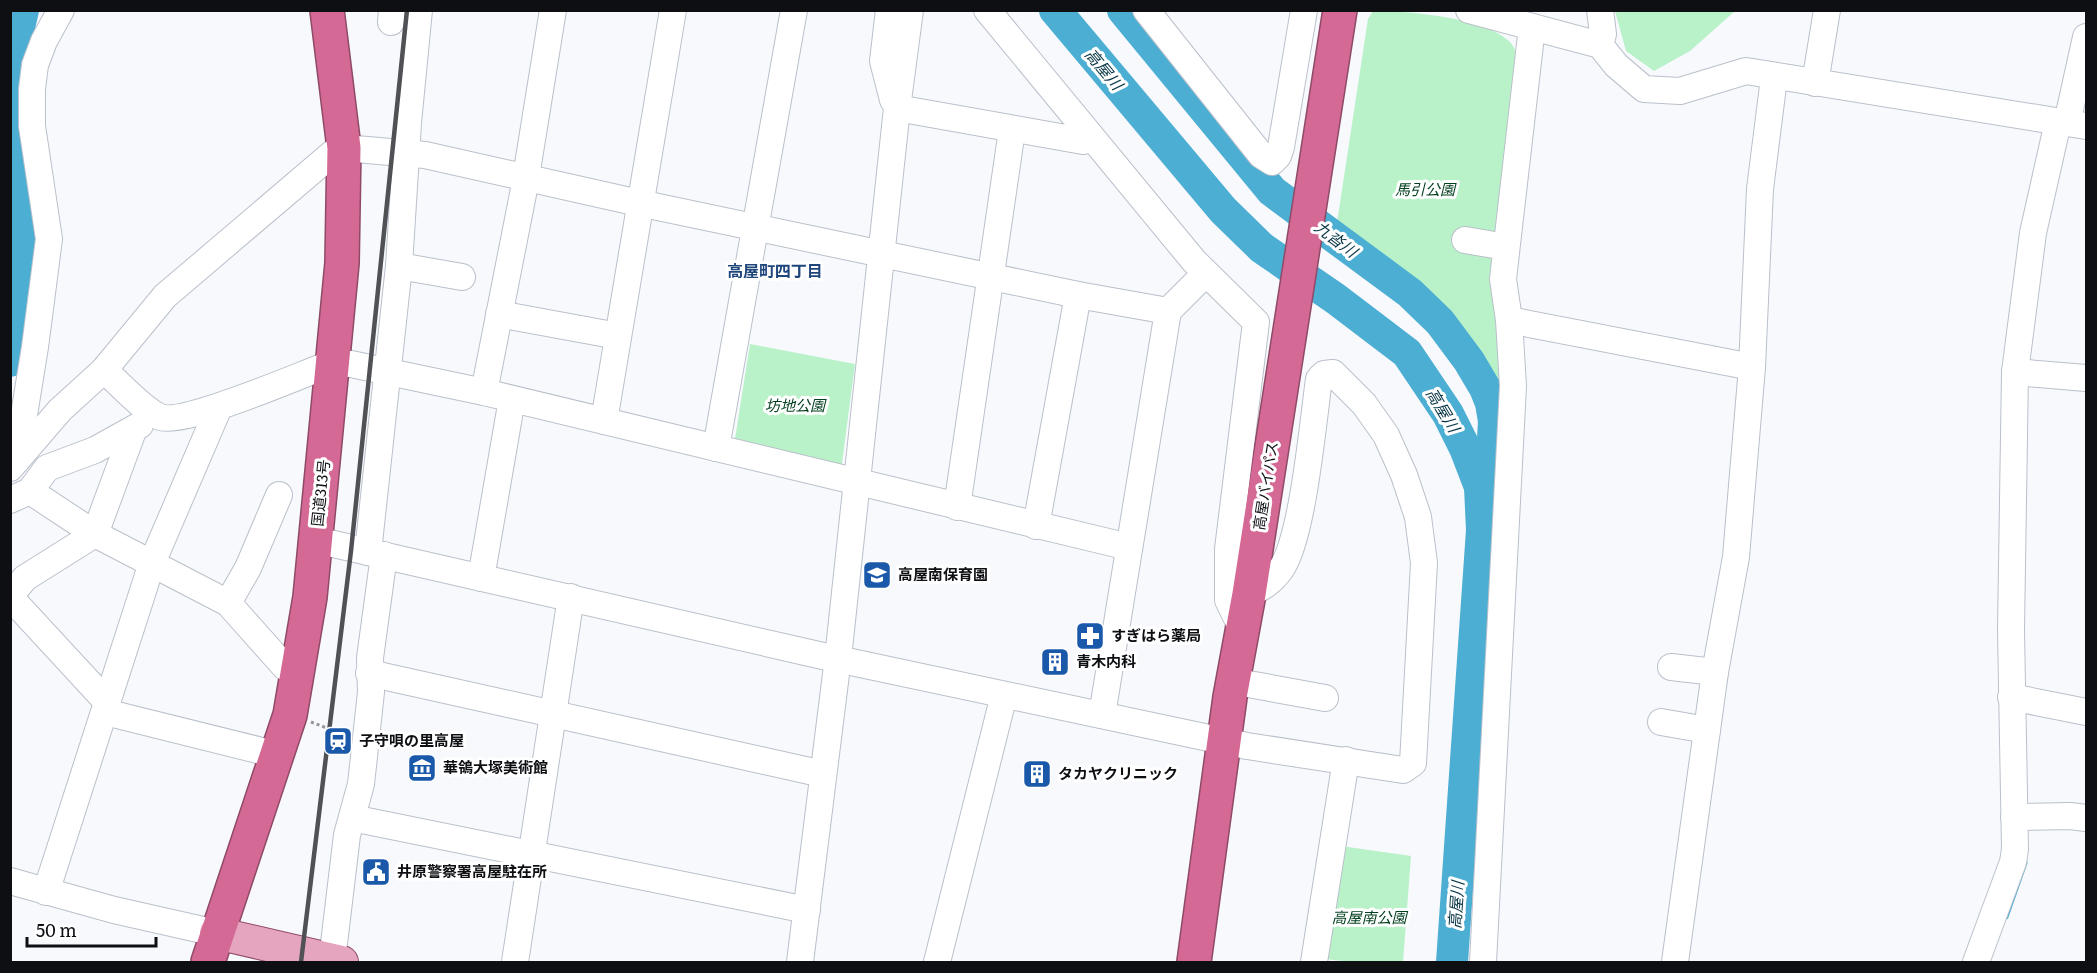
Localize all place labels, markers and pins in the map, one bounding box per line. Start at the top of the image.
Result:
school or university icon: 高屋南保育園 [861,559,893,591]
place label: 高屋南保育園 [898,562,988,585]
pharmacy icon: すぎはら薬局 [1074,620,1106,652]
place label: すぎはら薬局 [1111,623,1201,646]
building icon: 青木内科 [1039,646,1071,678]
place label: 青木内科 [1076,649,1136,672]
station icon: 子守唄の里高屋 [322,725,354,757]
place label: 子守唄の里高屋 [359,728,464,751]
museum icon: 華鴒大塚美術館 [406,752,438,784]
place label: 華鴒大塚美術館 [443,755,548,778]
building icon: タカヤクリニック [1021,758,1053,790]
place label: タカヤクリニック [1058,761,1178,784]
public building icon: 井原警察署高屋駐在所 [360,856,392,888]
place label: 井原警察署高屋駐在所 [397,859,547,882]

